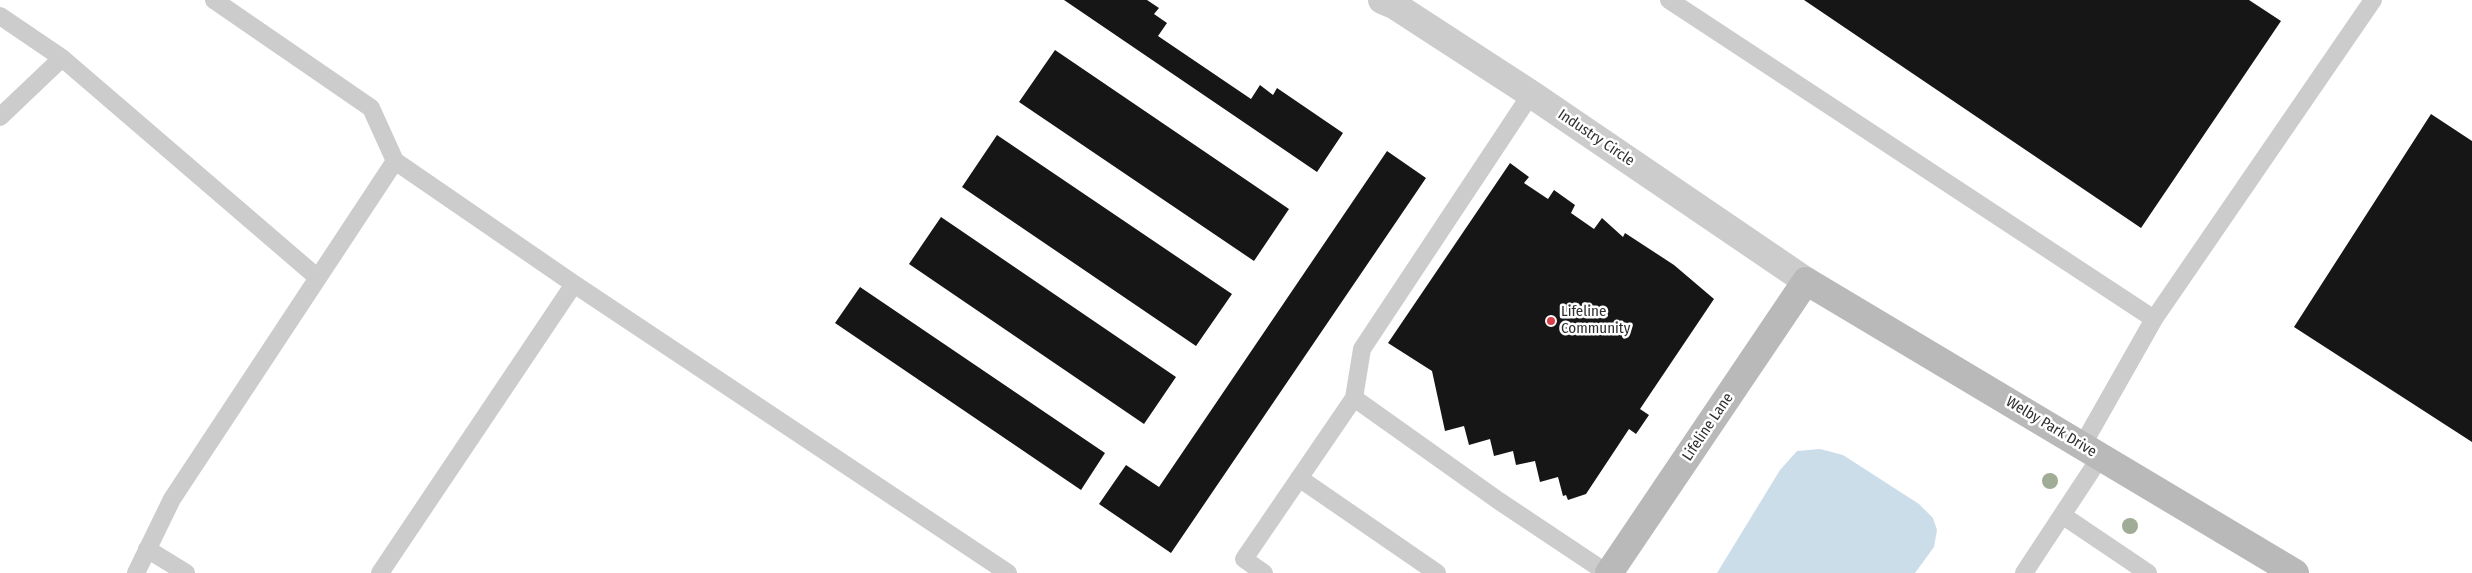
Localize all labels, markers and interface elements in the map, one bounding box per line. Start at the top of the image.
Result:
street label: Industry Circle [1554,106,1638,170]
place label: Lifeline Community [1561,303,1630,338]
marker: Lifeline Community [1545,315,1557,327]
street label: Lifeline Lane [1679,390,1737,464]
street label: Welby Park Drive [2002,393,2100,461]

